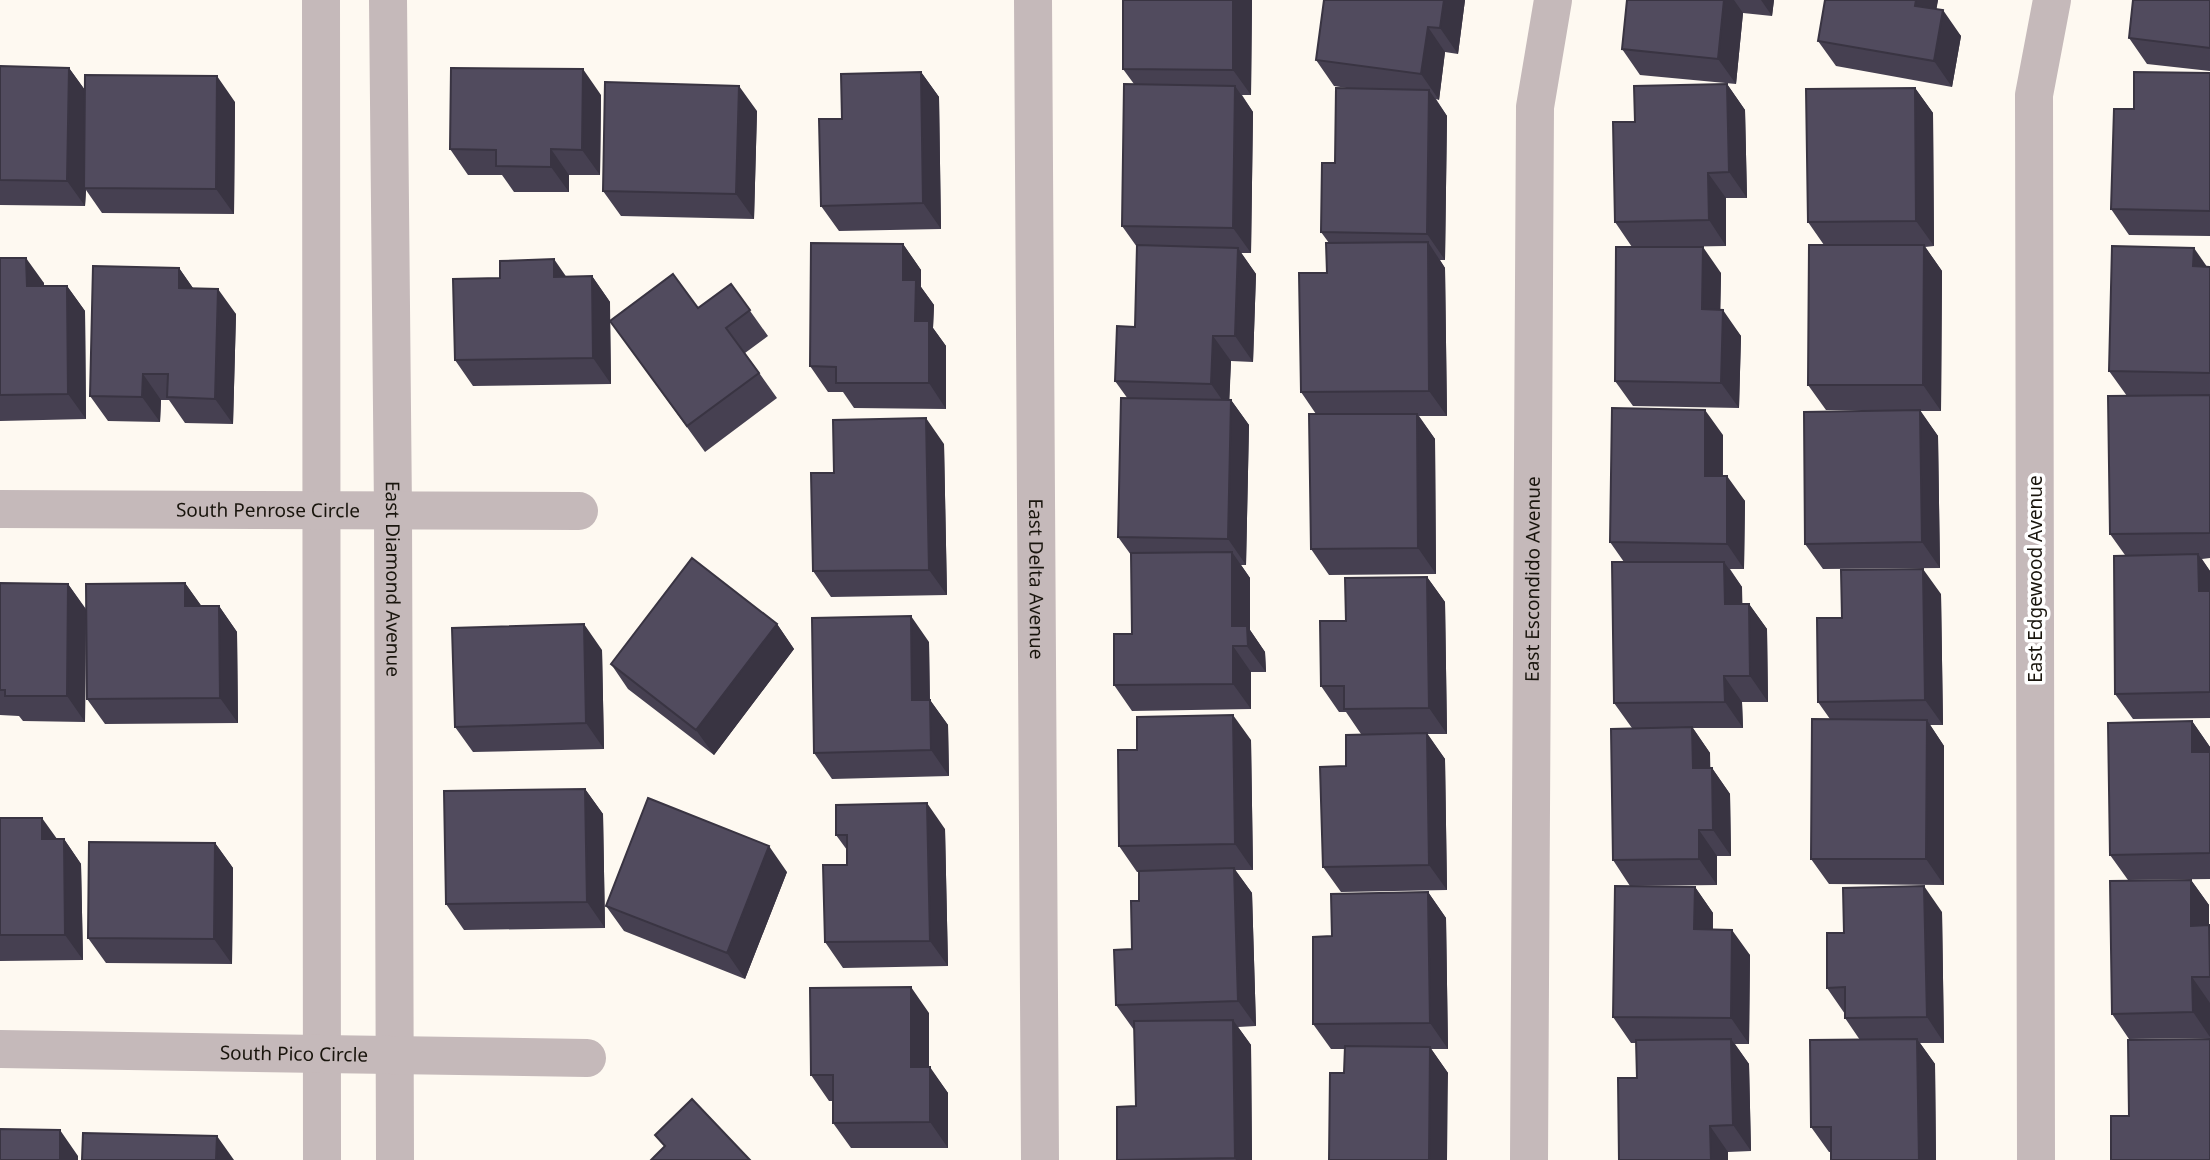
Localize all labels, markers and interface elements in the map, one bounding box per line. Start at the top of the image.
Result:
street label: East Edgewood Avenue [2022,475,2048,683]
street label: East Escondido Avenue [1519,476,1546,682]
street label: East Diamond Avenue [380,481,407,677]
street label: South Penrose Circle [176,497,360,523]
street label: East Delta Avenue [1023,498,1050,660]
street label: South Pico Circle [220,1039,368,1068]

